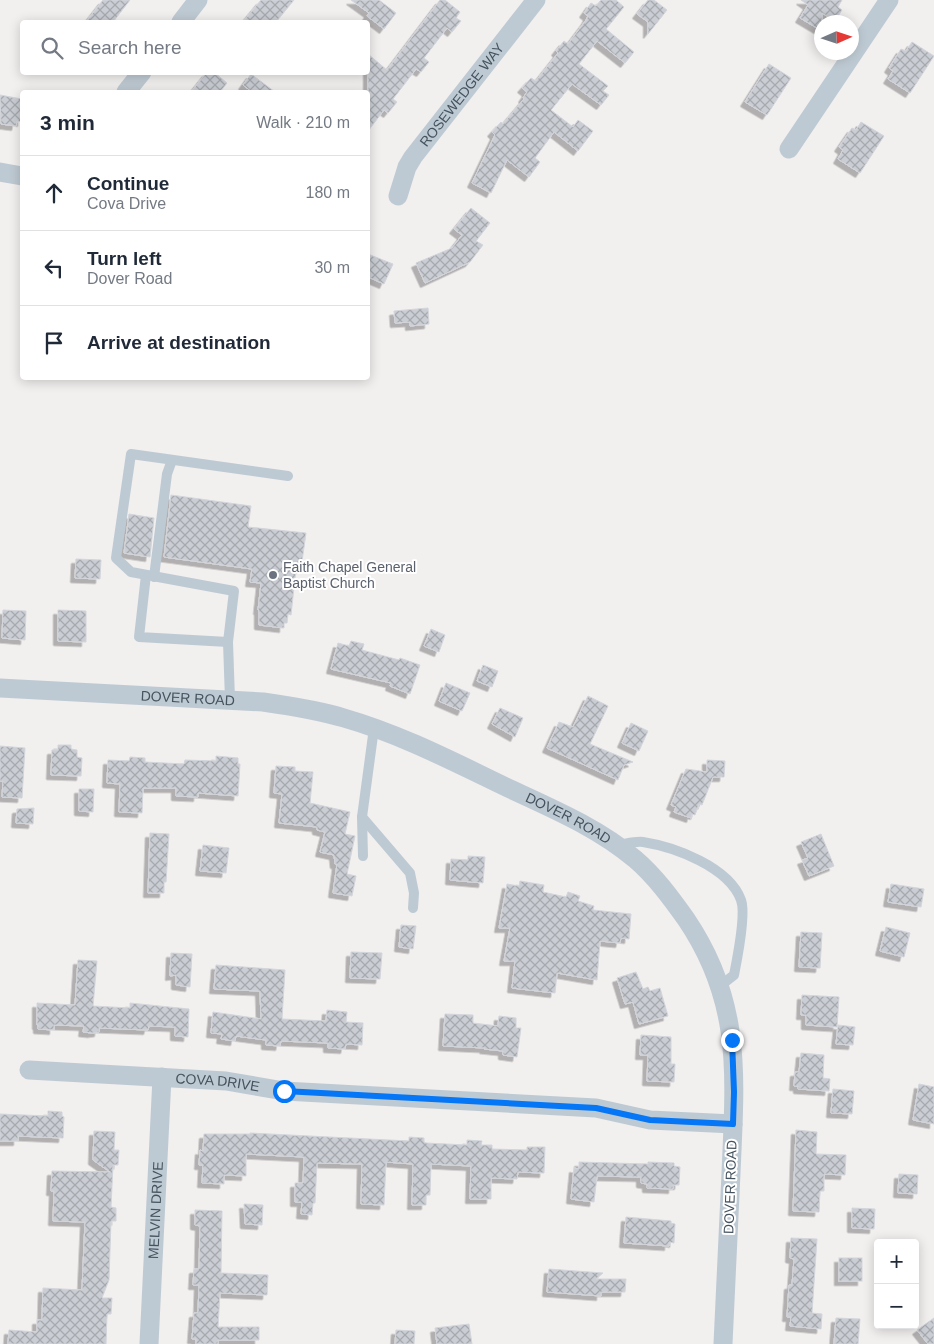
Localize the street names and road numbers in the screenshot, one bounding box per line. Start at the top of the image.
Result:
street label: ROSEWEDGE WAY [416,39,508,150]
street label: DOVER ROAD [140,688,235,708]
street label: DOVER ROAD [523,789,614,847]
street label: COVA DRIVE [175,1070,261,1095]
street label: DOVER ROAD [720,1140,740,1234]
street label: MELVIN DRIVE [145,1161,166,1259]

